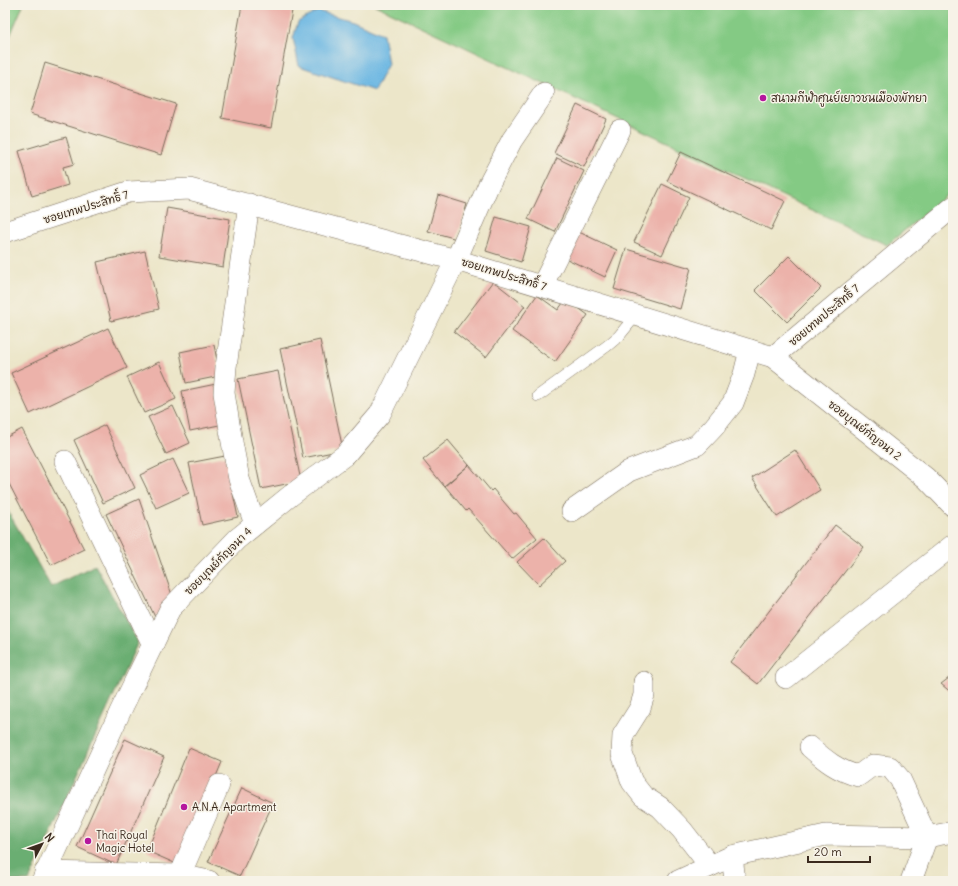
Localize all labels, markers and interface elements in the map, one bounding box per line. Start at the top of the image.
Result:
place label: สนามกีฬาศูนย์เยาวชนเมืองพัทยา [771,90,927,107]
marker: สนามกีฬาศูนย์เยาวชนเมืองพัทยา [758,93,768,103]
street label: ซอยเทพประสิทธิ์ 7 [40,183,131,227]
street label: ซอยเทพประสิทธิ์ 7 [460,250,550,294]
street label: ซอยเทพประสิทธิ์ 7 [783,277,863,349]
street label: ซอยบุณย์กัญจนา 2 [824,396,905,465]
street label: ซอยบุณย์กัญจนา 4 [181,524,256,599]
place label: A.N.A. Apartment [192,800,277,814]
marker: A.N.A. Apartment [179,802,189,812]
north arrow [22,824,62,864]
place label: Thai Royal Magic Hotel [96,828,154,855]
text: N [42,830,57,845]
marker: Thai Royal Magic Hotel [83,836,93,846]
scale bar [808,838,870,864]
text: 20 m [814,844,842,859]

